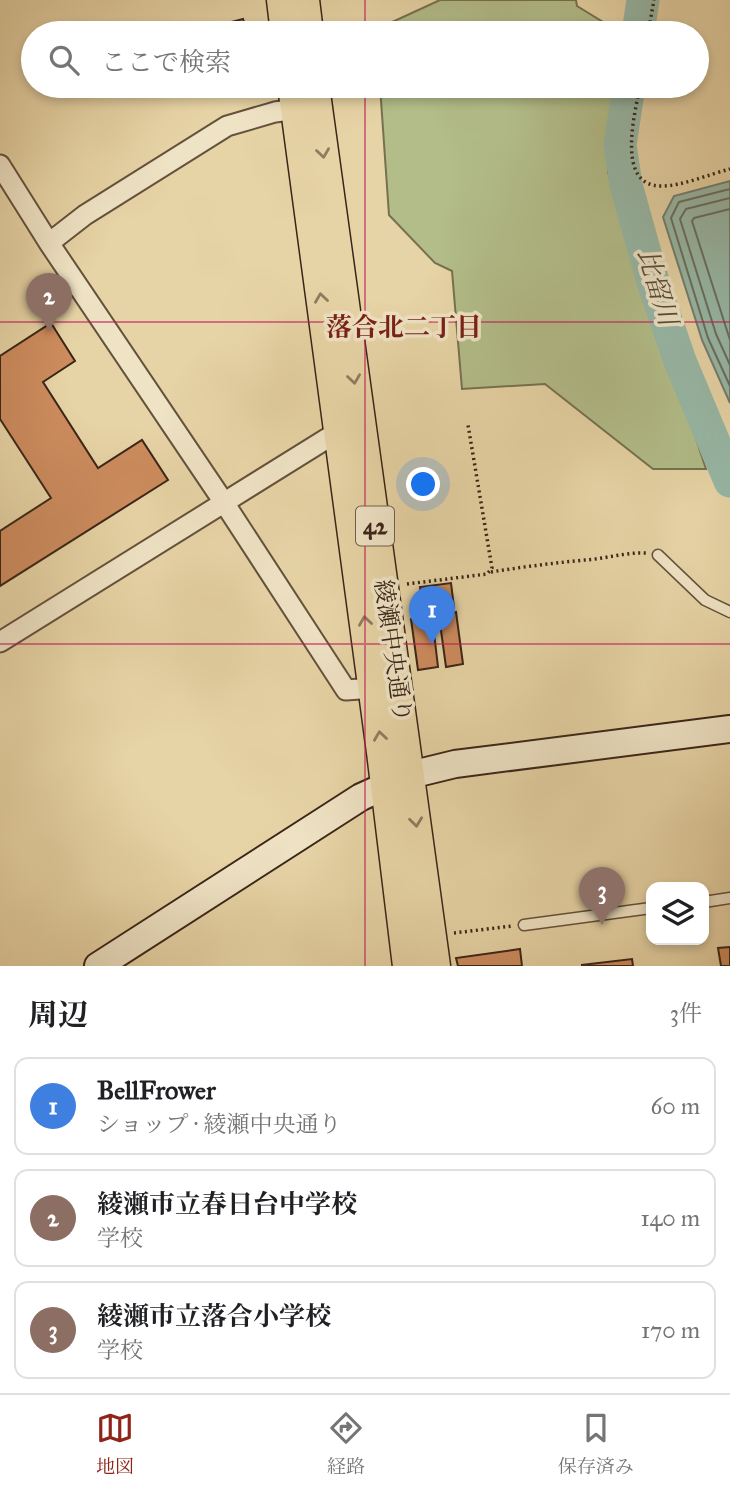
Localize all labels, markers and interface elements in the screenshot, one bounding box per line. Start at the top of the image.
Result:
search box [21,21,709,98]
icon: search [45,41,83,79]
text: ここで検索 [101,46,231,78]
one-way arrow [315,148,330,159]
water label: 比留川 [631,245,686,332]
pin: 2 [26,273,72,331]
one-way arrow [314,292,329,304]
district label: 落合北二丁目 [326,311,482,343]
one-way arrow [347,373,362,385]
your location [406,467,440,501]
road number: 42 [356,506,394,546]
street label: 綾瀬中央通り [368,578,418,724]
pin: 1 [409,586,455,644]
one-way arrow [357,615,372,627]
one-way arrow [373,730,388,742]
one-way arrow [409,817,424,828]
pin: 3 [579,867,625,925]
map controls [646,882,709,945]
button: layers [646,882,709,945]
text: 周辺 [28,997,88,1033]
text: 3件 [670,999,702,1027]
text: BellFrower [97,1074,216,1106]
text: 1 [48,1092,58,1120]
text: 60 m [651,1092,700,1120]
text: ショップ · 綾瀬中央通り [97,1110,341,1138]
text: 綾瀬市立春日台中学校 [97,1188,357,1220]
text: 2 [47,1204,59,1232]
text: 140 m [640,1204,700,1232]
text: 学校 [97,1224,143,1252]
text: 綾瀬市立落合小学校 [97,1300,331,1332]
text: 3 [48,1316,58,1344]
text: 170 m [641,1316,700,1344]
text: 学校 [97,1336,143,1364]
tab: 地図 [96,1409,134,1478]
tab: 経路 [327,1409,365,1478]
tab: 保存済み [558,1409,634,1478]

